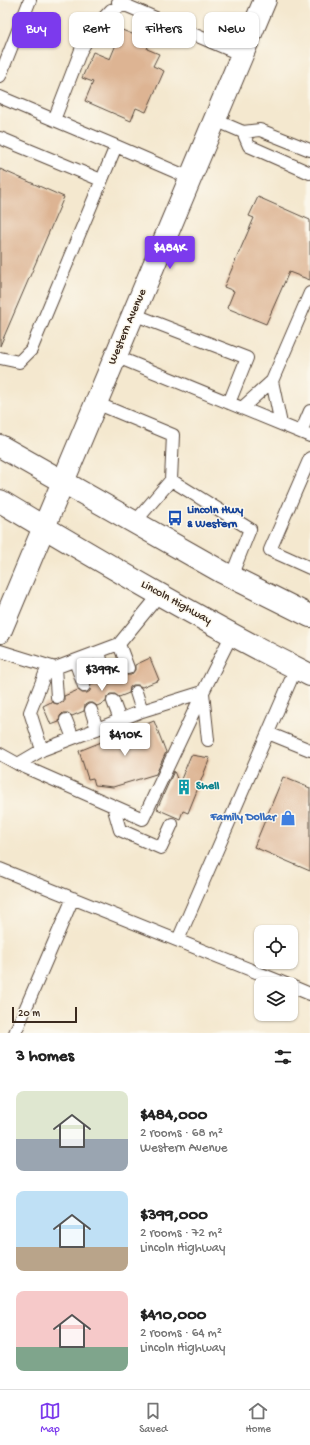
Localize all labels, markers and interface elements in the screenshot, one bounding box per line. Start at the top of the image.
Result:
chip: Buy [12,12,61,48]
chip: Rent [69,12,124,48]
chip: Filters [132,12,196,48]
chip: New [204,12,259,48]
pin: $484K [142,236,198,270]
text: $484K [154,241,186,256]
street label: Western Avenue [106,286,151,367]
place label: Lincoln Hwy & Western [187,504,243,532]
bus stop icon: Lincoln Hwy & Western [166,509,184,527]
street label: Lincoln Highway [138,578,214,628]
pin: $399K [74,658,130,692]
text: $399K [86,663,118,678]
pin: $410K [97,723,153,757]
text: $410K [109,728,141,743]
building icon: Shell [175,778,193,796]
place label: Shell [196,780,220,794]
shop icon: Family Dollar [279,809,297,827]
place label: Family Dollar [209,811,278,825]
map controls [254,925,298,1021]
button: locate [254,925,298,969]
button: layers [254,977,298,1021]
scale bar [12,1005,77,1024]
text: 20 m [18,1008,40,1020]
icon: filters [272,1046,294,1068]
text: 3 homes [16,1047,74,1067]
text: $484,000 [140,1106,207,1126]
icon: home [48,1107,96,1155]
text: 2 rooms · 68 m² [140,1126,223,1141]
text: Western Avenue [140,1141,228,1156]
text: $399,000 [140,1206,208,1226]
icon: home [48,1207,96,1255]
text: 2 rooms · 72 m² [140,1226,222,1241]
text: Lincoln Highway [140,1241,225,1256]
text: $410,000 [140,1306,207,1326]
icon: home [48,1307,96,1355]
text: 2 rooms · 64 m² [140,1326,222,1341]
text: Lincoln Highway [140,1341,225,1356]
tab: Map [39,1400,61,1436]
tab: Saved [139,1400,167,1436]
tab: Home [245,1400,271,1436]

